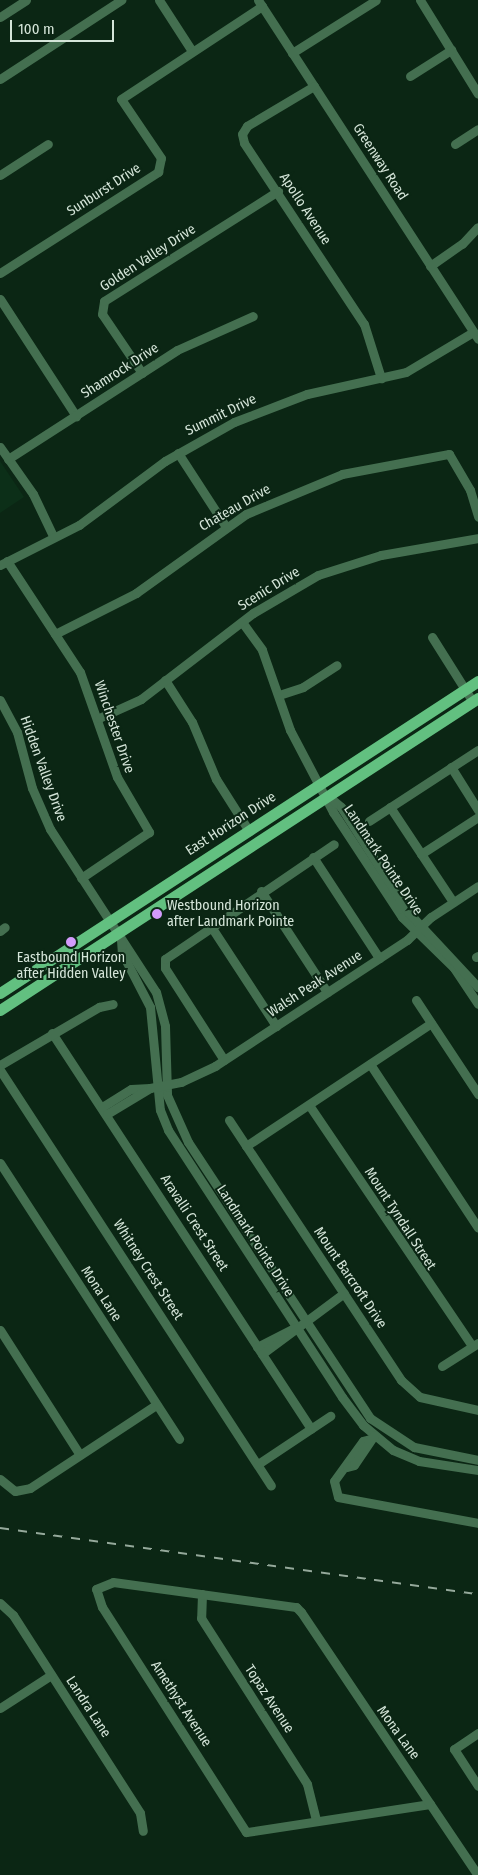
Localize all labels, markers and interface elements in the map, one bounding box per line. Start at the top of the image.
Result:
scale bar [12,10,116,42]
text: 100 m [18,20,55,38]
street label: Greenway Road [349,121,411,203]
street label: Sunburst Drive [64,160,144,220]
street label: Apollo Avenue [276,170,334,248]
street label: Golden Valley Drive [97,221,199,295]
street label: Shamrock Drive [78,340,162,402]
street label: Summit Drive [183,391,259,439]
street label: Chateau Drive [196,481,274,535]
street label: Scenic Drive [235,563,303,615]
street label: Winchester Drive [90,679,138,775]
street label: Hidden Valley Drive [16,714,70,824]
street label: East Horizon Drive [183,789,279,859]
street label: Landmark Pointe Drive [340,802,426,918]
place label: Westbound Horizon after Landmark Pointe [167,898,294,930]
marker: Westbound Horizon after Landmark Pointe [151,908,163,920]
marker: Eastbound Horizon after Hidden Valley [65,936,77,948]
street label: Walsh Peak Avenue [264,947,366,1021]
place label: Eastbound Horizon after Hidden Valley [17,950,125,982]
street label: Mount Tyndall Street [361,1165,439,1273]
street label: Aravalli Crest Street [156,1171,232,1275]
street label: Landmark Pointe Drive [213,1182,297,1300]
street label: Whitney Crest Street [109,1217,187,1323]
street label: Mount Barcroft Drive [310,1224,390,1332]
street label: Mona Lane [77,1263,125,1325]
street label: Amethyst Avenue [147,1658,215,1750]
street label: Topaz Avenue [241,1662,297,1736]
street label: Landra Lane [62,1673,114,1741]
street label: Mona Lane [373,1703,423,1763]

